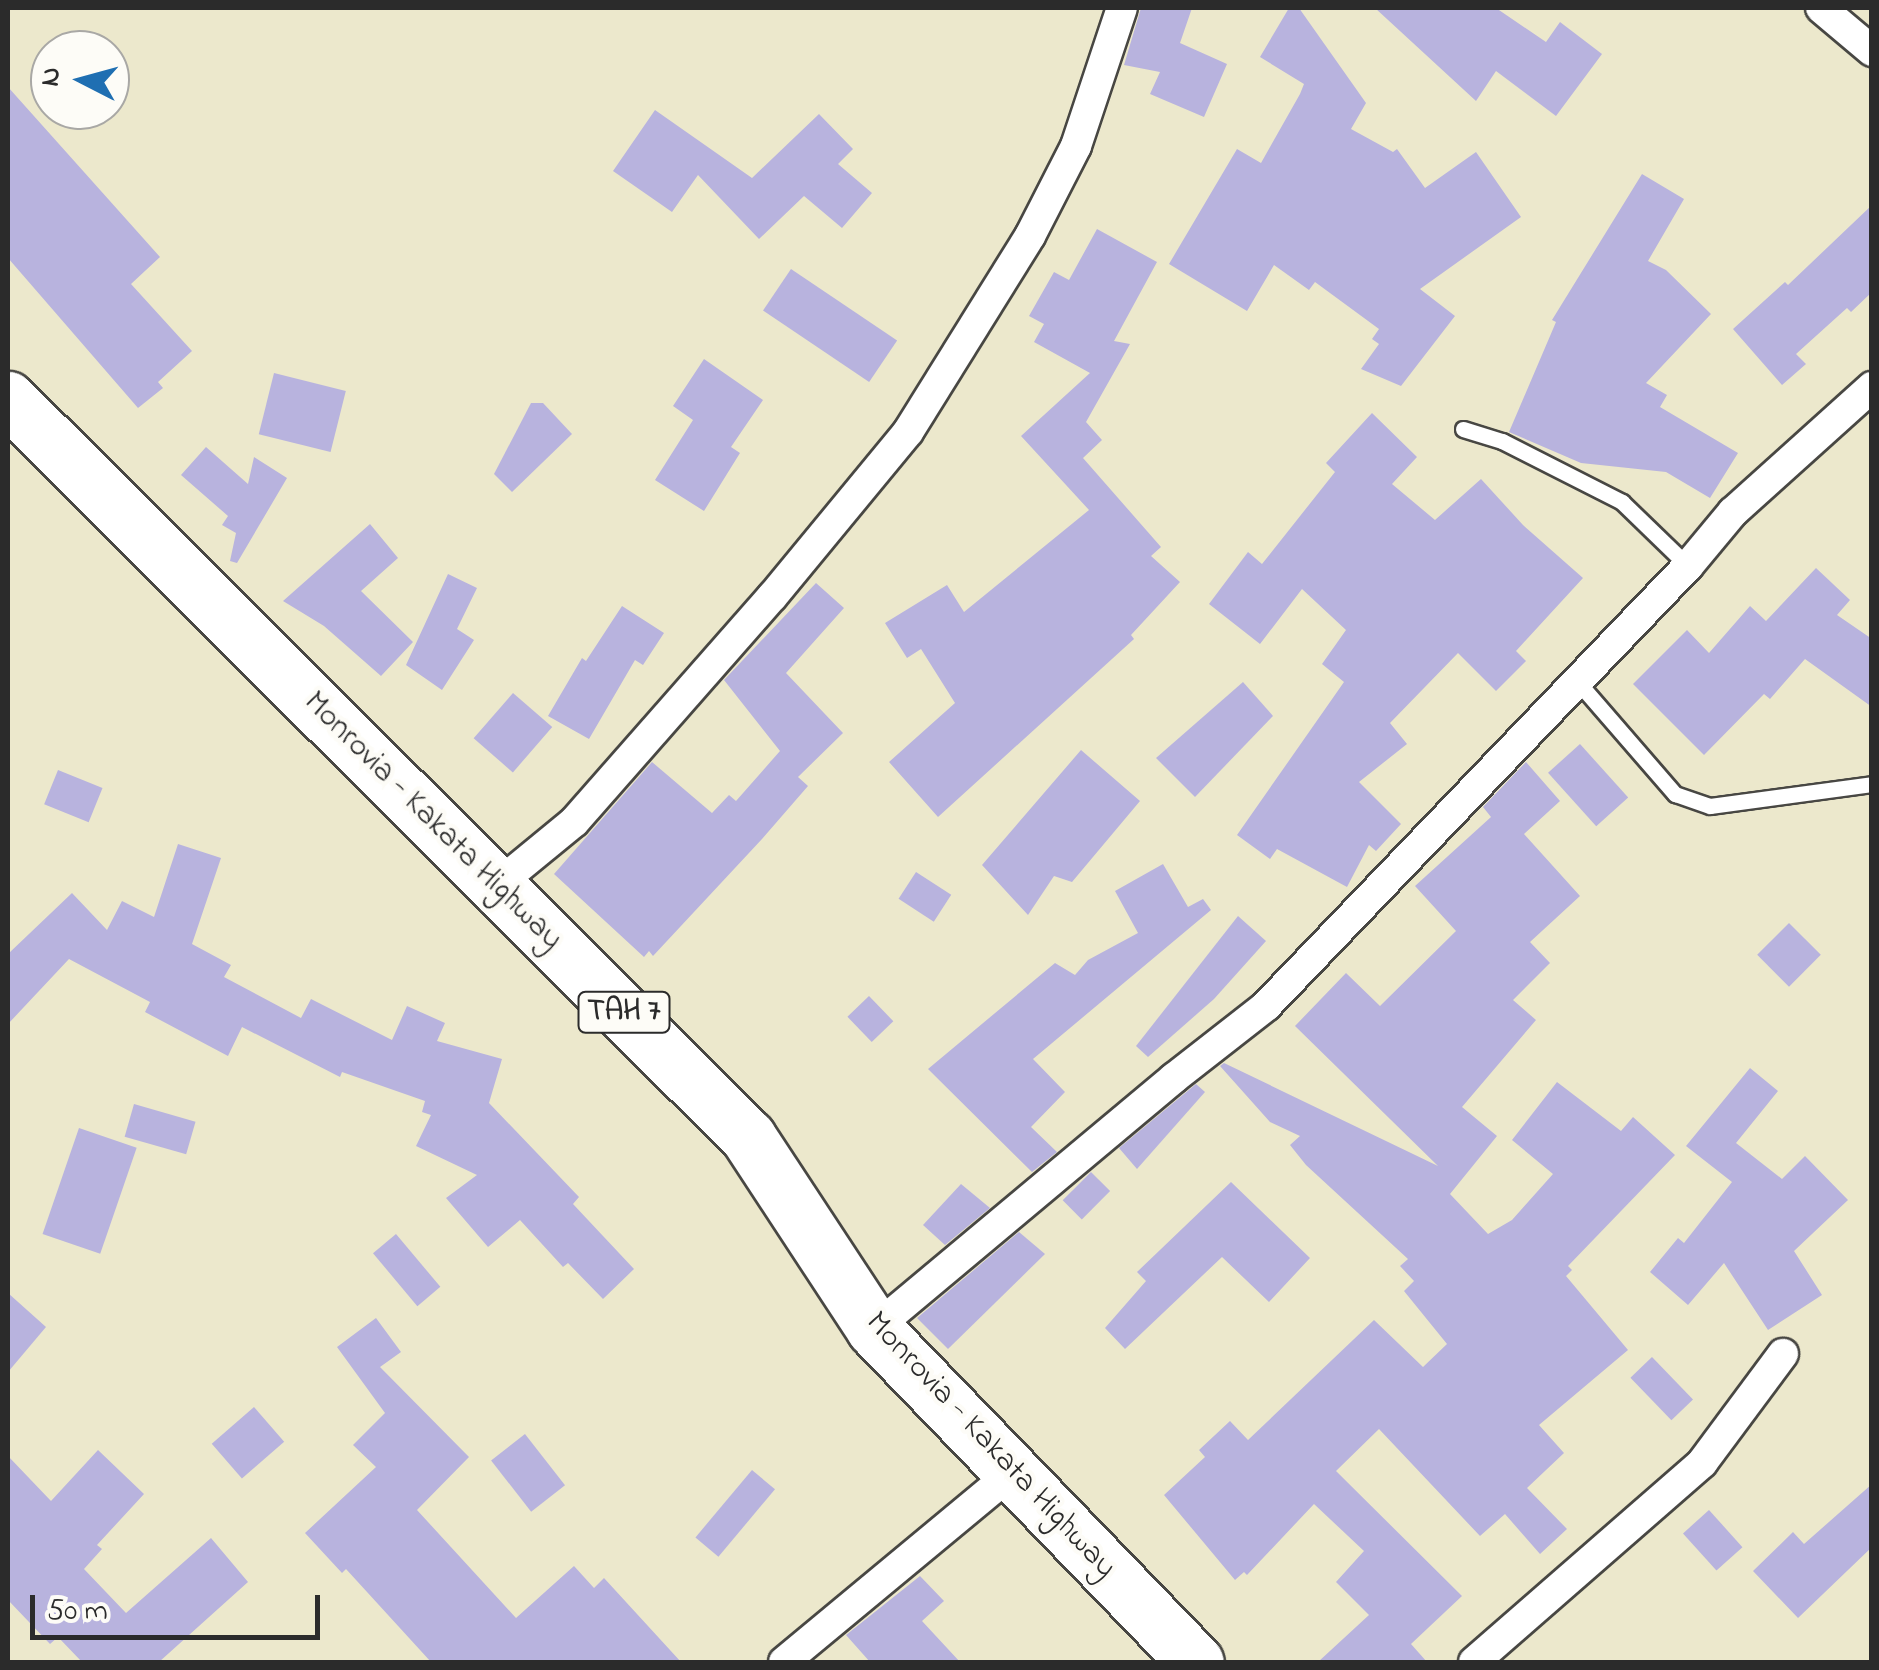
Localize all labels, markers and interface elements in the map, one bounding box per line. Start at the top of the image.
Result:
north arrow [30,30,130,130]
text: N [30,65,73,89]
street label: Monrovia - Kakata Highway [294,684,570,960]
road number: TAH 7 [576,987,672,1037]
street label: Monrovia - Kakata Highway [856,1305,1124,1587]
scale bar [35,1575,325,1637]
text: 50 m [47,1590,108,1634]

